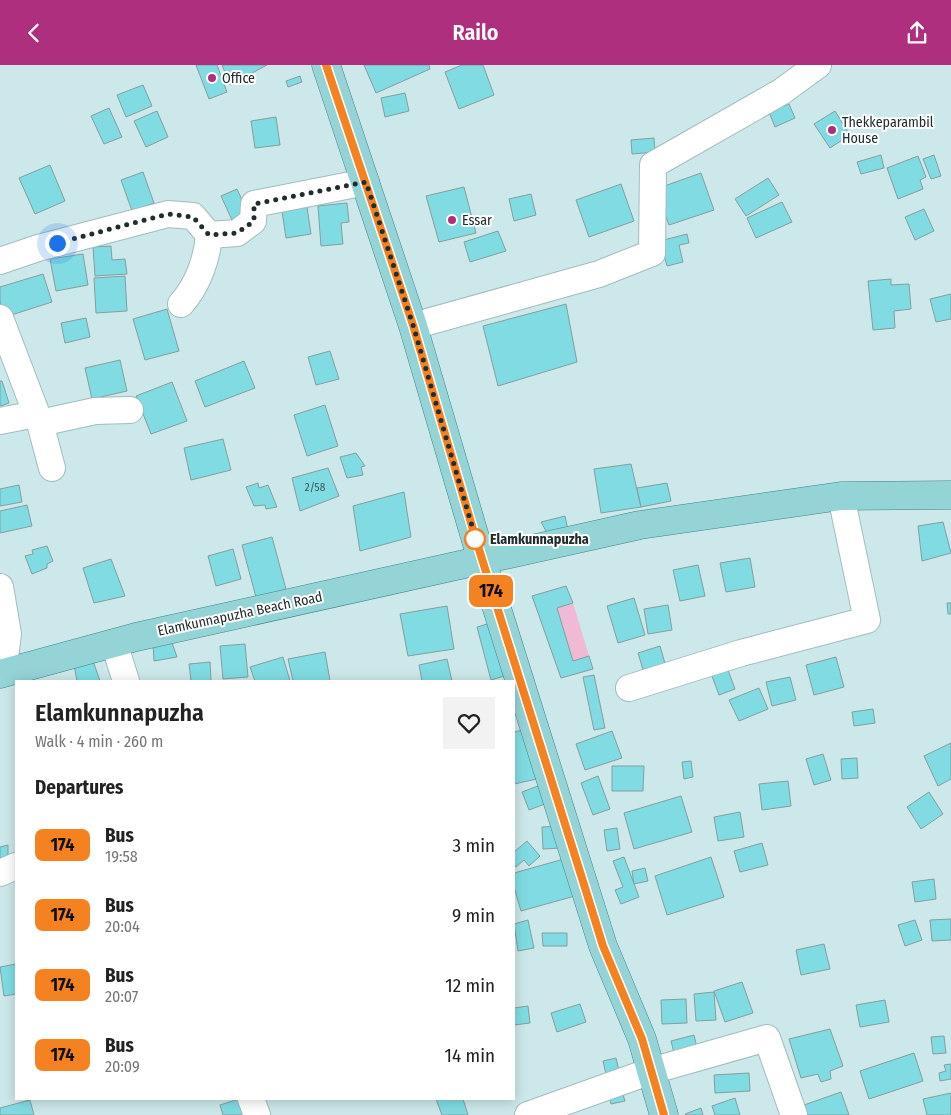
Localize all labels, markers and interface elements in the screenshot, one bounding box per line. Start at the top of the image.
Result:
icon: back [20,19,48,47]
text: Railo [452,19,499,46]
icon: share [903,19,931,47]
place label: Office [222,70,255,87]
marker: Office [206,72,218,84]
place label: Thekkeparambil House [842,114,934,147]
marker: Thekkeparambil House [826,124,838,136]
place label: Essar [462,212,492,229]
marker: Essar [446,214,458,226]
your location [45,231,70,256]
house number: 2/58 [305,481,326,494]
marker: Elamkunnapuzha [464,528,486,550]
place label: Elamkunnapuzha [490,531,589,548]
line badge: 174 [462,575,520,607]
text: 174 [479,580,503,602]
street label: Elamkunnapuzha Beach Road [156,588,324,640]
button: heart [443,697,495,749]
text: Elamkunnapuzha [35,699,204,727]
text: Walk · 4 min · 260 m [35,732,163,751]
text: Departures [35,776,123,799]
text: Bus [105,824,134,847]
text: 174 [51,834,74,856]
text: 3 min [453,834,495,857]
text: 19:58 [105,847,138,866]
text: Bus [105,894,134,917]
text: 174 [51,904,74,926]
text: 9 min [452,904,495,927]
text: 20:04 [105,917,140,936]
text: Bus [105,964,134,987]
text: 174 [51,974,74,996]
text: 12 min [445,974,495,997]
text: 20:07 [105,987,138,1006]
text: Bus [105,1034,134,1057]
text: 174 [51,1044,74,1066]
text: 14 min [445,1044,495,1067]
text: 20:09 [105,1057,140,1076]

